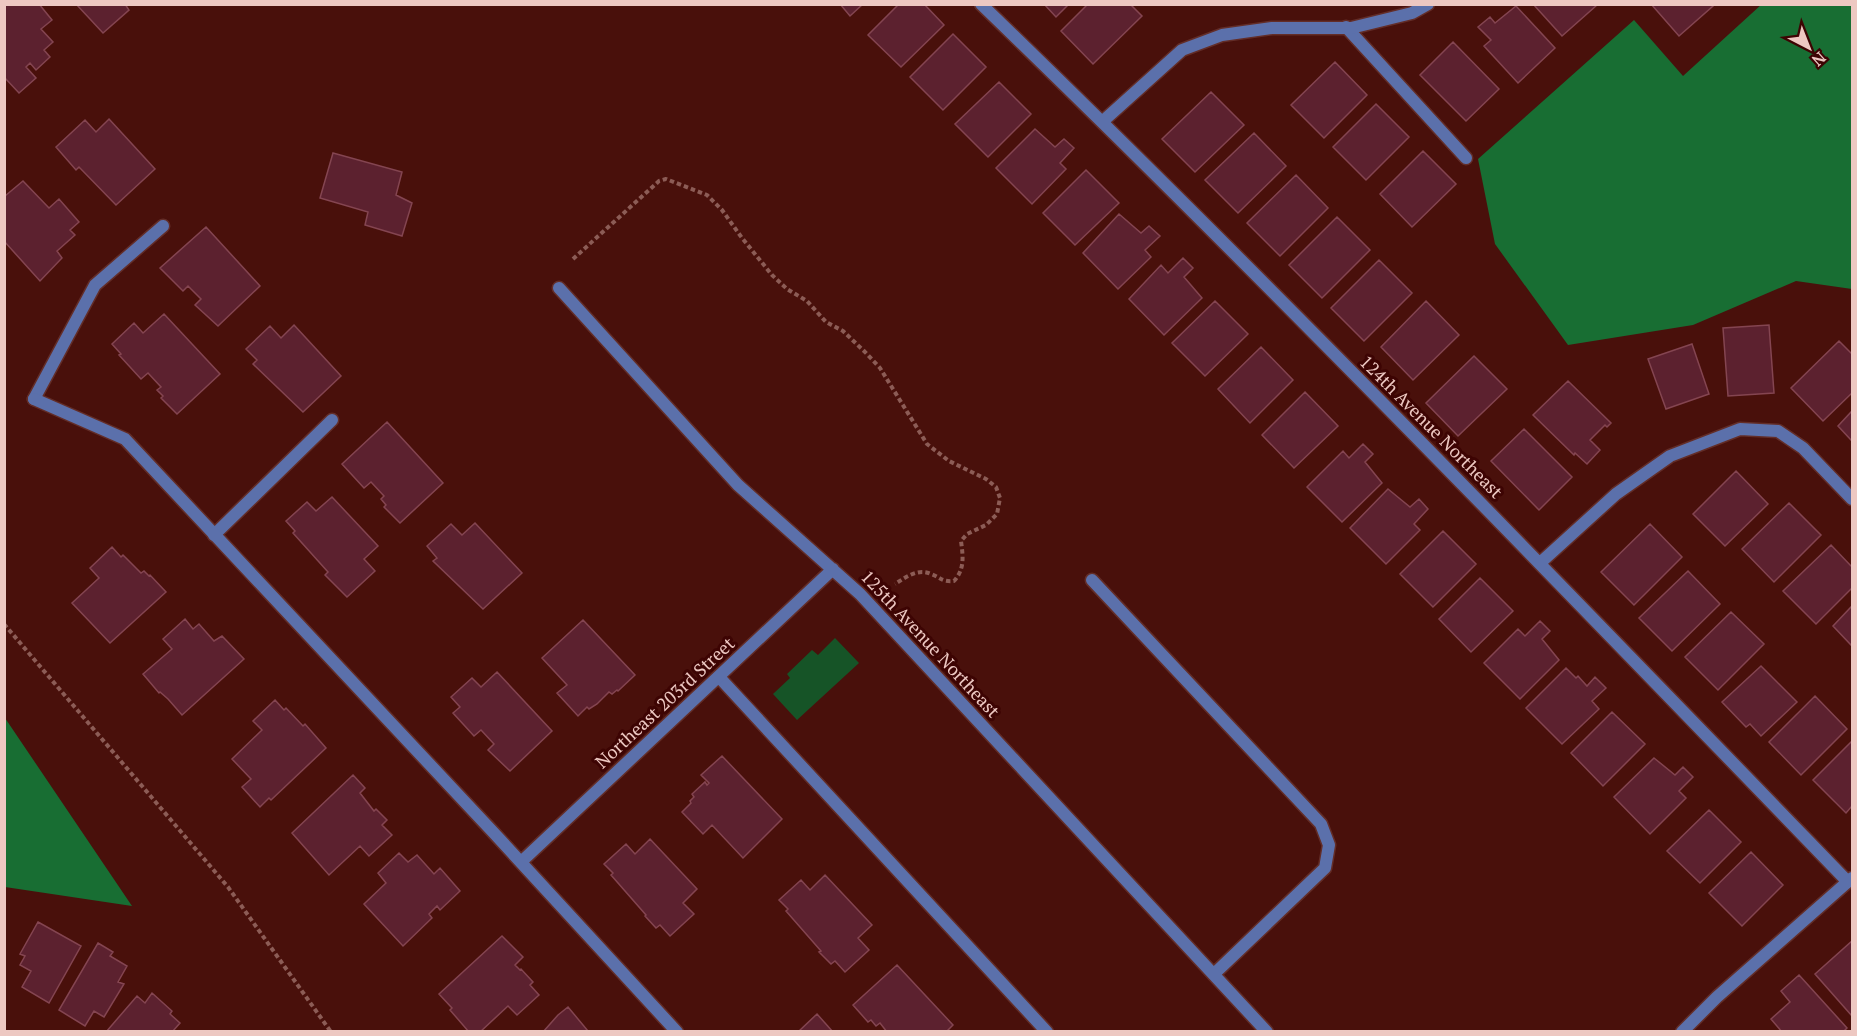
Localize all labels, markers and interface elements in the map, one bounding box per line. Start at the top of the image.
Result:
north arrow [1779,18,1839,78]
text: N [1807,47,1831,71]
street label: 124th Avenue Northeast [1355,349,1509,503]
street label: 125th Avenue Northeast [856,564,1006,722]
street label: Northeast 203rd Street [589,631,739,773]

